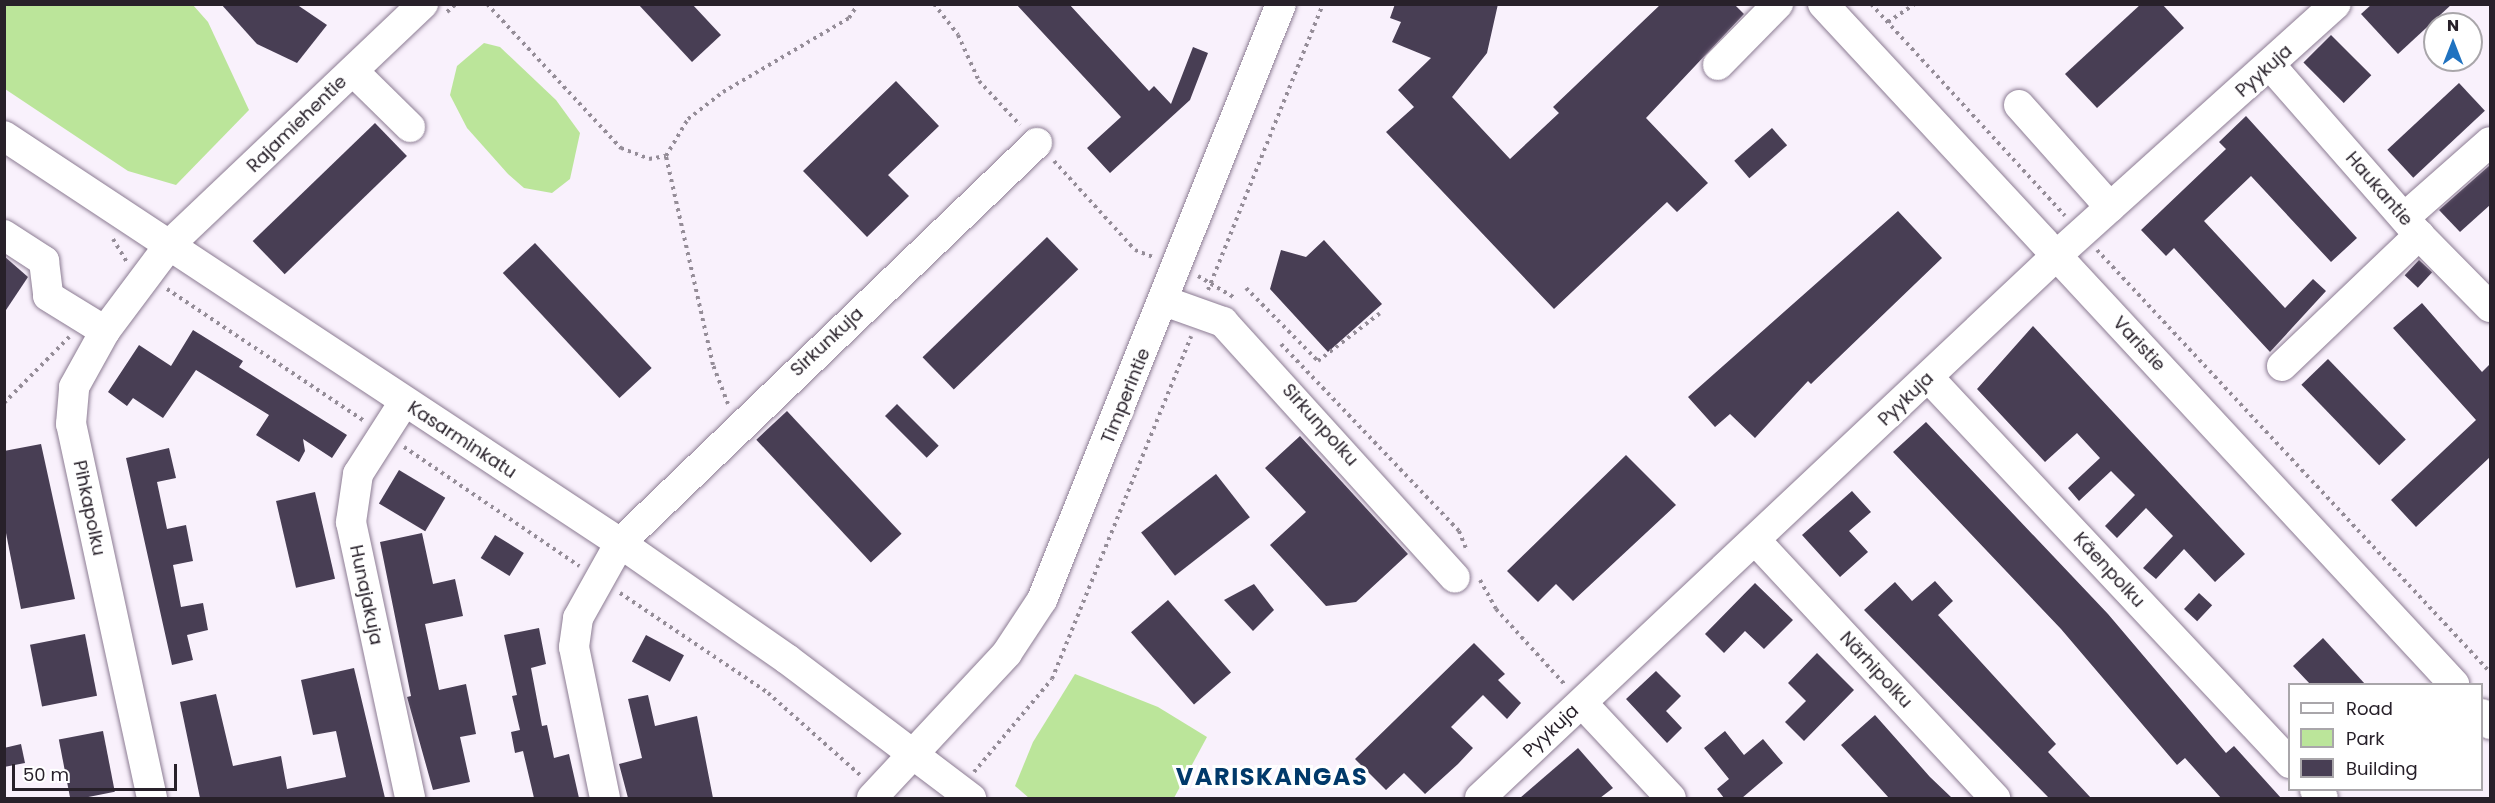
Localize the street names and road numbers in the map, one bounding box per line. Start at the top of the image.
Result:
street label: Pyykuja [2231,40,2297,102]
street label: Rajamiehentie [243,71,351,177]
street label: Haukantie [2341,147,2417,231]
street label: Sirkunkuja [786,303,868,381]
street label: Varistie [2108,312,2170,376]
street label: Timperintie [1097,345,1155,447]
street label: Pyykuja [1874,368,1938,430]
street label: Sirkunpolku [1278,380,1362,470]
street label: Kasarminkatu [404,397,520,483]
street label: Pihkapolku [68,458,110,558]
street label: Käenpolku [2069,528,2149,612]
street label: Hunajakuja [345,543,387,647]
street label: Närhipolku [1835,627,1917,713]
street label: Pyykuja [1519,700,1583,762]

